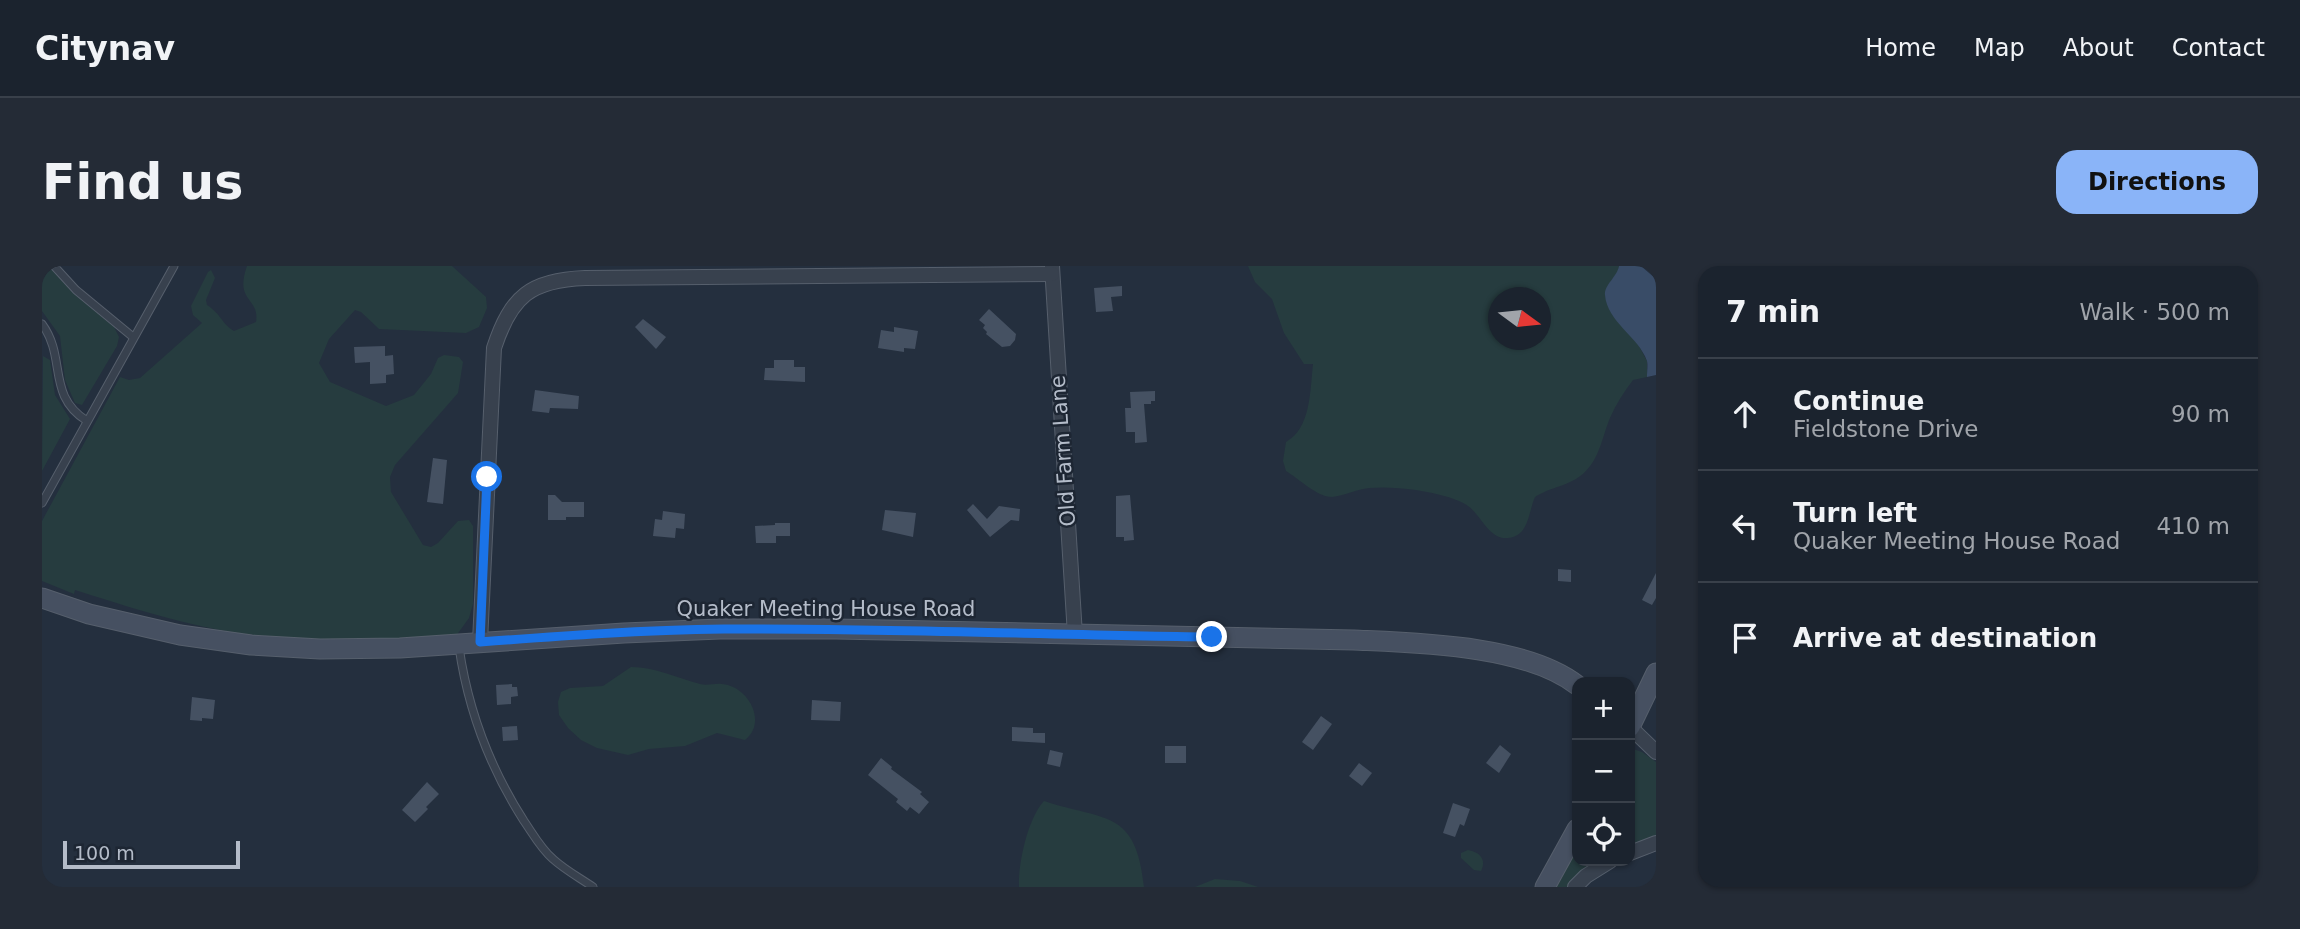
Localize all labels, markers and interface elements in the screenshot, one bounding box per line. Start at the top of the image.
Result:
text: Citynav [35,29,175,68]
text: Home [1865,34,1936,62]
text: Map [1974,34,2025,62]
text: About [2063,34,2134,62]
text: Contact [2172,34,2265,62]
button: Directions [2056,150,2258,214]
text: Find us [42,154,243,211]
north arrow [1488,287,1551,350]
text: 7 min [1726,294,1820,329]
text: Walk · 500 m [2079,299,2230,325]
street label: Old Farm Lane [1046,375,1080,527]
text: Continue [1793,386,1924,416]
icon: ahead [1726,395,1764,433]
text: 90 m [2171,401,2230,427]
text: Fieldstone Drive [1793,416,1979,442]
route start [471,461,502,492]
text: Turn left [1793,498,1917,528]
icon: left [1726,507,1764,545]
text: 410 m [2156,513,2230,539]
text: Quaker Meeting House Road [1793,528,2120,554]
street label: Quaker Meeting House Road [677,597,975,621]
icon: arrive [1726,619,1764,657]
route end [1196,621,1227,652]
text: Arrive at destination [1793,623,2097,653]
map controls [1572,677,1635,866]
button: + [1572,677,1635,740]
button: − [1572,740,1635,803]
button: locate [1572,803,1635,866]
scale bar [63,838,240,870]
text: 100 m [74,842,135,864]

